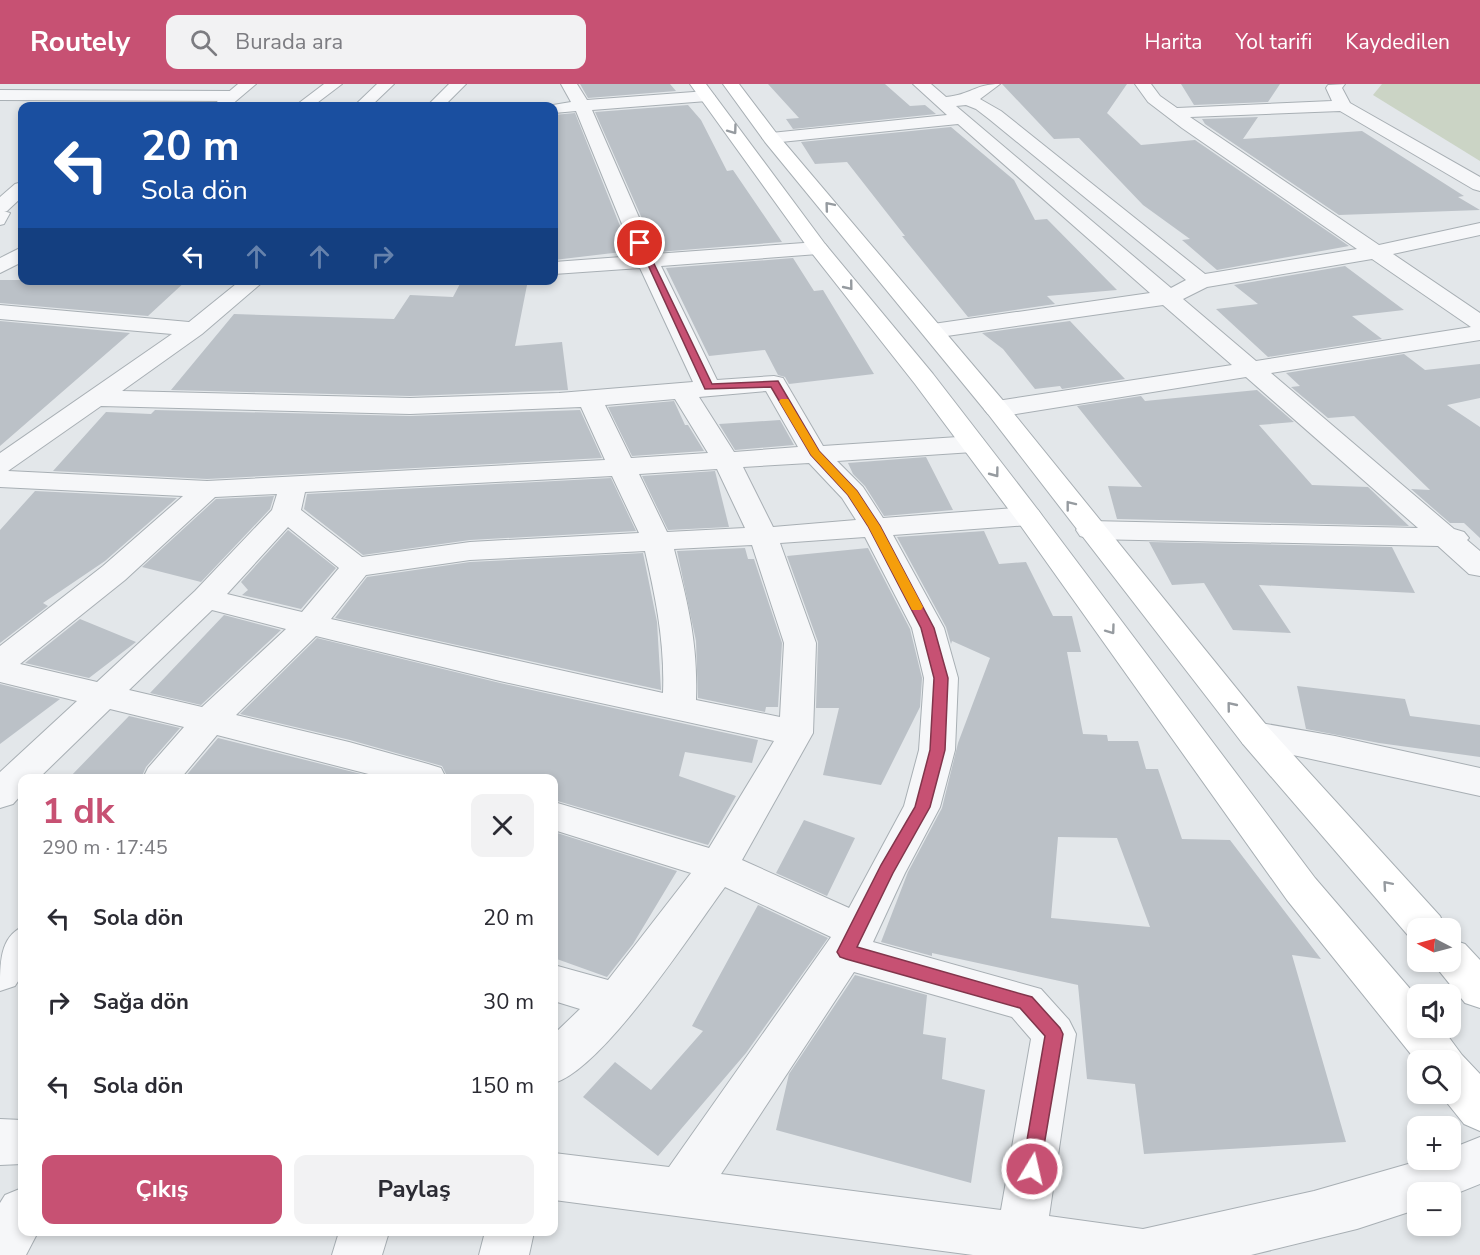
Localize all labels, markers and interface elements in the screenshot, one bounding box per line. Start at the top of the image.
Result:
search box [166,15,586,69]
text: Routely [30,23,130,61]
icon: search [187,26,220,59]
text: Burada ara [235,27,343,57]
text: Harita [1144,28,1202,56]
text: Yol tarifi [1235,28,1312,56]
text: Kaydedilen [1345,28,1450,56]
text: 20 m [141,118,240,175]
one-way arrow [726,123,737,134]
icon: left [42,126,120,204]
text: Sola dön [141,172,248,209]
one-way arrow [825,202,836,213]
pin [614,217,665,268]
icon: arrive [623,226,656,259]
icon: left [177,240,210,273]
icon: ahead [240,240,273,273]
icon: ahead [303,240,336,273]
icon: right [366,240,399,273]
one-way arrow [842,280,853,291]
one-way arrow [988,466,999,477]
one-way arrow [1067,500,1078,511]
one-way arrow [1104,623,1115,634]
one-way arrow [1228,702,1239,713]
text: 1 dk [42,787,114,836]
button: close [471,794,534,857]
text: 290 m · 17:45 [42,834,168,861]
one-way arrow [1383,881,1394,892]
icon: left [42,902,75,935]
text: Sola dön [93,903,183,933]
text: 20 m [483,903,534,933]
north arrow [1407,918,1461,972]
map controls [1407,918,1461,1236]
button: sound [1407,984,1461,1038]
icon: right [42,986,75,1019]
text: Sağa dön [93,987,189,1017]
text: 30 m [483,987,534,1017]
button: search [1407,1050,1461,1104]
icon: left [42,1070,75,1103]
text: Sola dön [93,1071,183,1101]
text: 150 m [470,1071,534,1101]
button: + [1407,1116,1461,1170]
position arrow [1000,1137,1064,1201]
button: Çıkış [42,1155,282,1224]
button: Paylaş [294,1155,534,1224]
button: − [1407,1182,1461,1236]

